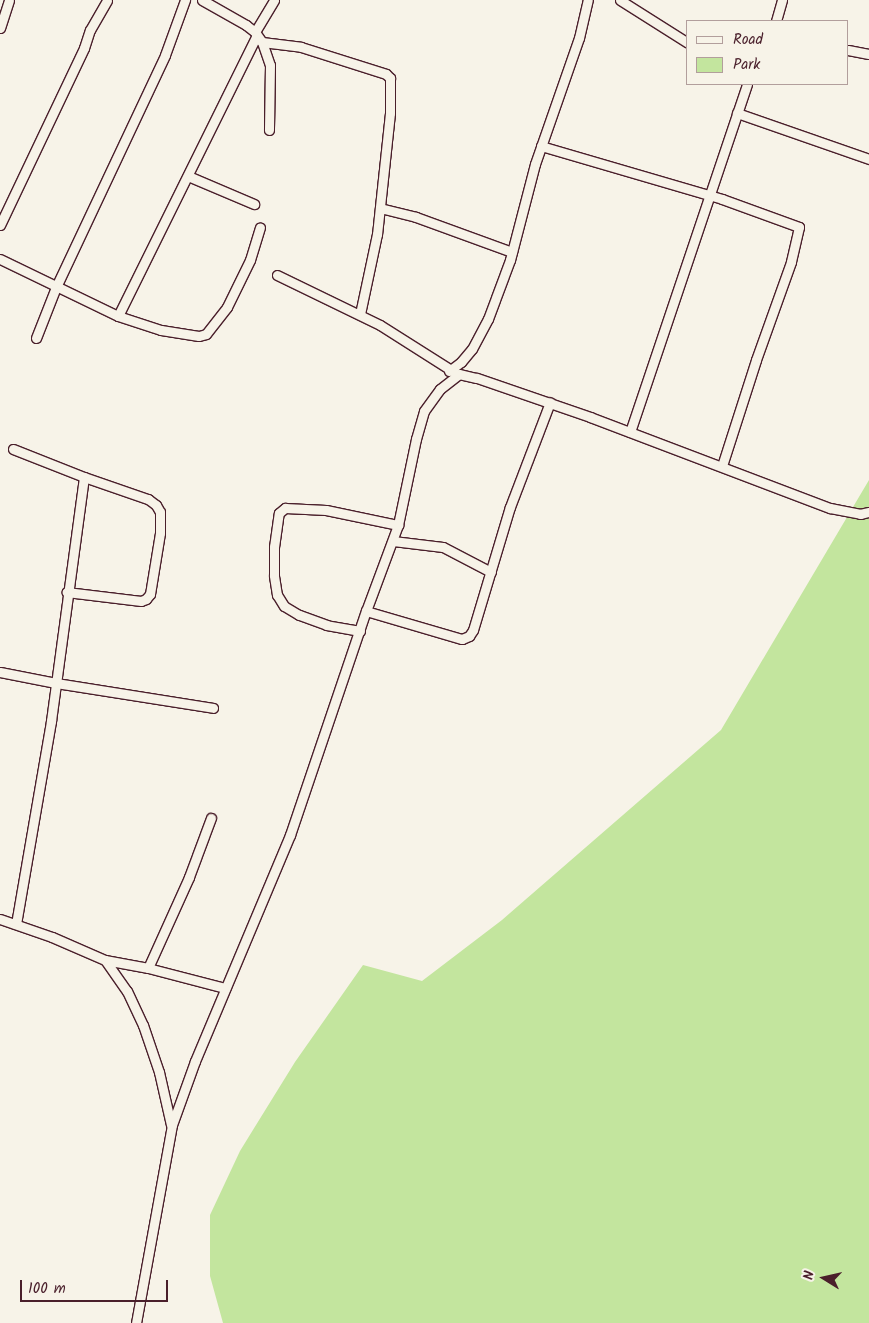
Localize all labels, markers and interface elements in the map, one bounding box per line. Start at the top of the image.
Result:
legend [686,20,849,85]
text: Road [733,28,763,52]
text: Park [733,53,760,77]
north arrow [799,1253,849,1303]
text: N [798,1269,821,1282]
scale bar [22,1270,170,1302]
text: 100 m [28,1277,66,1301]

